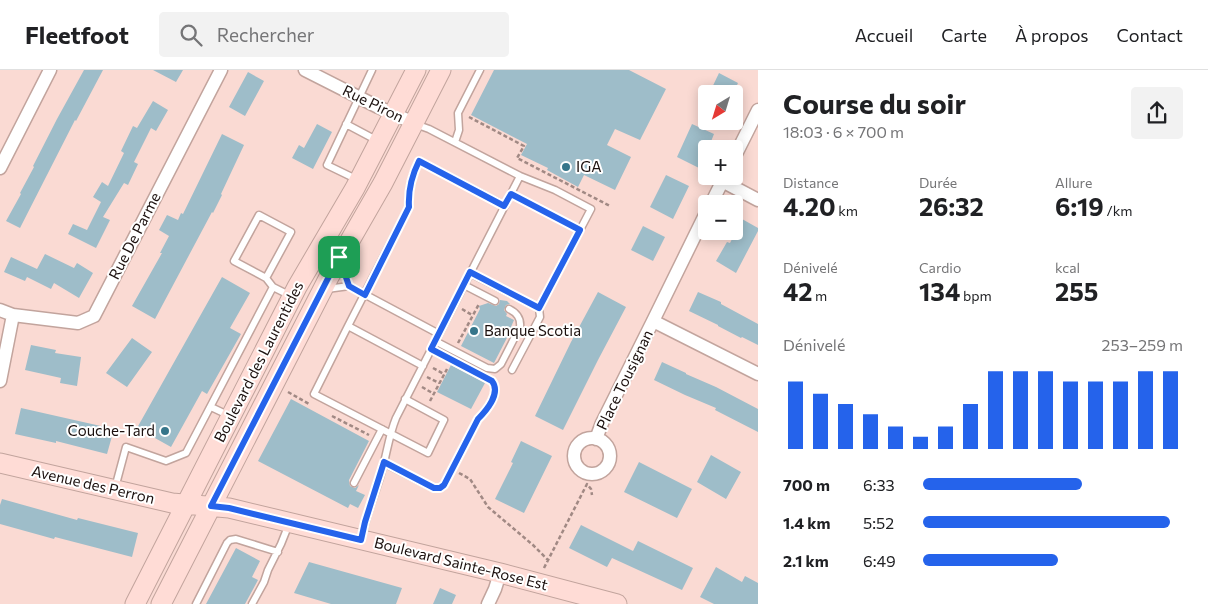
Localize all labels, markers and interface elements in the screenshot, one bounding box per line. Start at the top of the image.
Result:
search box [159,12,509,57]
text: Fleetfoot [25,20,129,49]
icon: search [177,21,205,49]
text: Rechercher [217,23,314,46]
text: Accueil [855,24,913,46]
text: Carte [941,24,987,46]
text: À propos [1015,24,1089,46]
text: Contact [1117,24,1183,46]
street label: Rue Piron [340,81,407,126]
north arrow [698,85,742,130]
map controls [698,85,743,240]
text: Course du soir [783,86,966,120]
button: share [1131,87,1183,139]
text: 18:03 · 6 × 700 m [783,122,904,141]
button: + [698,140,743,185]
place label: IGA [576,157,602,175]
marker: IGA [560,161,572,173]
text: Distance [783,174,839,191]
text: Durée [919,174,957,191]
text: Allure [1055,174,1092,191]
street label: Rue De Parme [104,189,164,282]
text: 4.20 [783,191,836,221]
text: 26:32 [919,191,984,221]
text: 6:19 [1055,191,1104,221]
button: − [698,195,743,240]
text: km [836,202,858,219]
text: /km [1104,202,1133,219]
pin [318,236,360,278]
icon: arrive [325,243,353,271]
text: Dénivelé [783,259,838,276]
text: Cardio [919,259,961,276]
text: kcal [1055,259,1080,276]
text: 42 [783,276,812,306]
text: 134 [919,276,960,306]
text: 255 [1055,276,1098,306]
street label: Boulevard des Laurentides [210,278,307,445]
text: m [812,287,827,304]
text: bpm [960,287,992,304]
place label: Banque Scotia [484,321,581,339]
marker: Banque Scotia [468,325,480,337]
street label: Place Tousignan [592,327,656,432]
text: Dénivelé [783,335,845,354]
text: 253–259 m [1102,335,1183,354]
place label: Couche-Tard [67,421,155,439]
marker: Couche-Tard [159,425,171,437]
street label: Avenue des Perron [30,461,156,507]
text: 700 m [783,475,830,494]
text: 6:33 [863,475,895,494]
text: 1.4 km [783,513,830,532]
text: 5:52 [863,513,894,532]
street label: Boulevard Sainte-Rose Est [373,533,550,593]
text: 2.1 km [783,551,829,570]
text: 6:49 [863,551,896,570]

